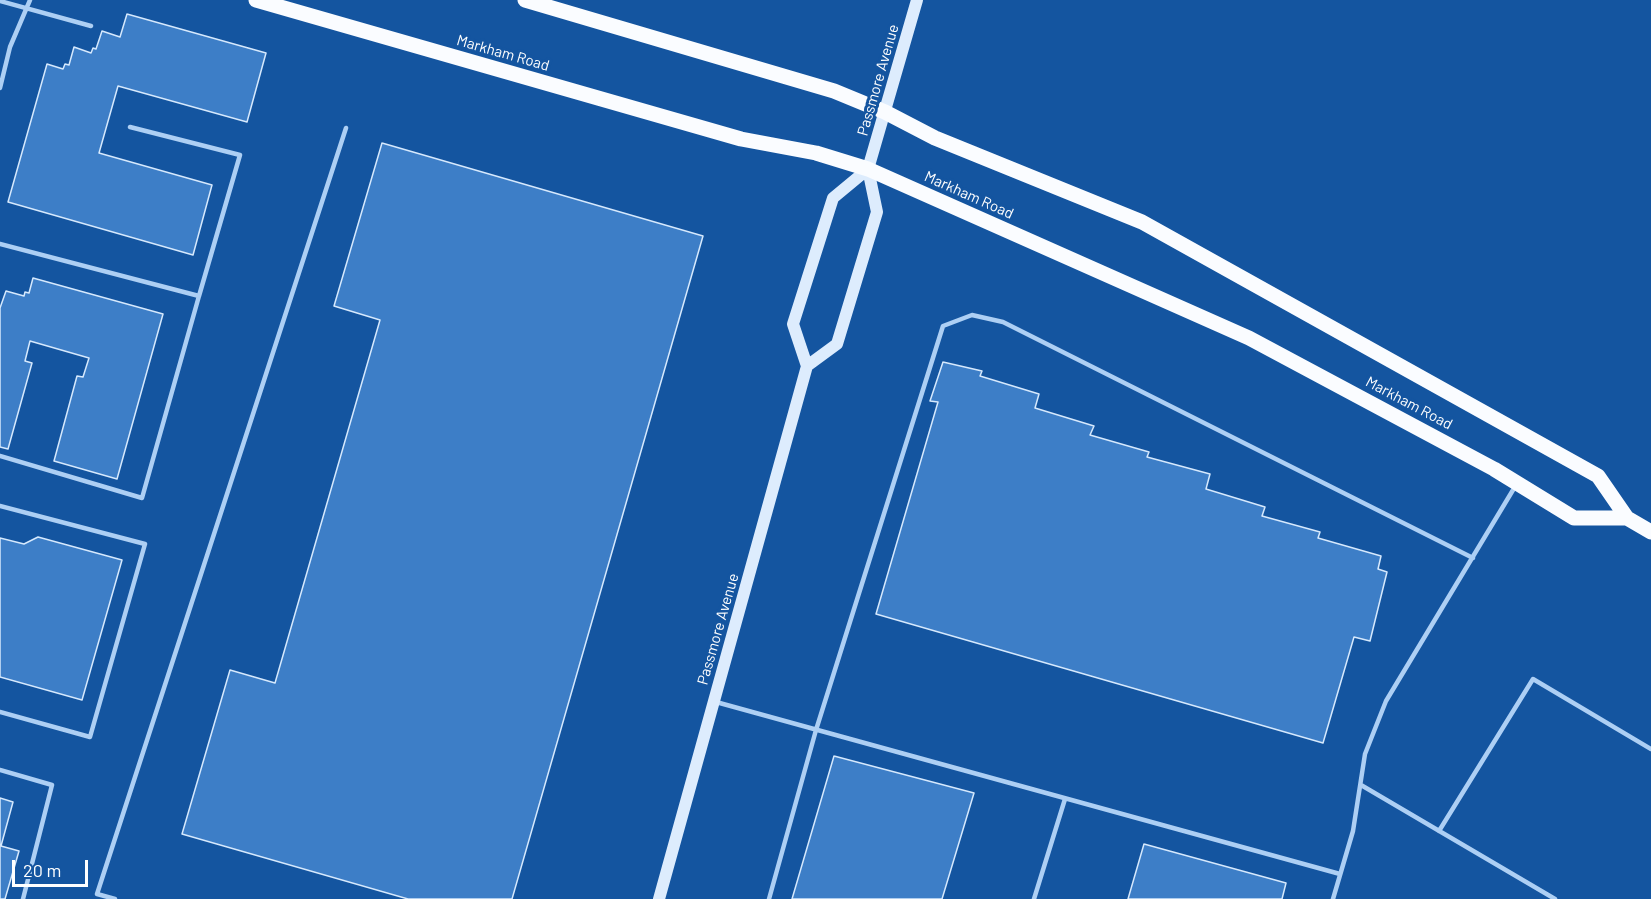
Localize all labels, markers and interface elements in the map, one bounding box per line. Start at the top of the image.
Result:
street label: Passmore Avenue [853,22,903,138]
street label: Markham Road [455,31,551,75]
street label: Markham Road [922,167,1016,223]
street label: Markham Road [1363,373,1455,433]
street label: Passmore Avenue [693,571,743,687]
scale bar [15,848,92,886]
text: 20 m [23,859,61,881]

